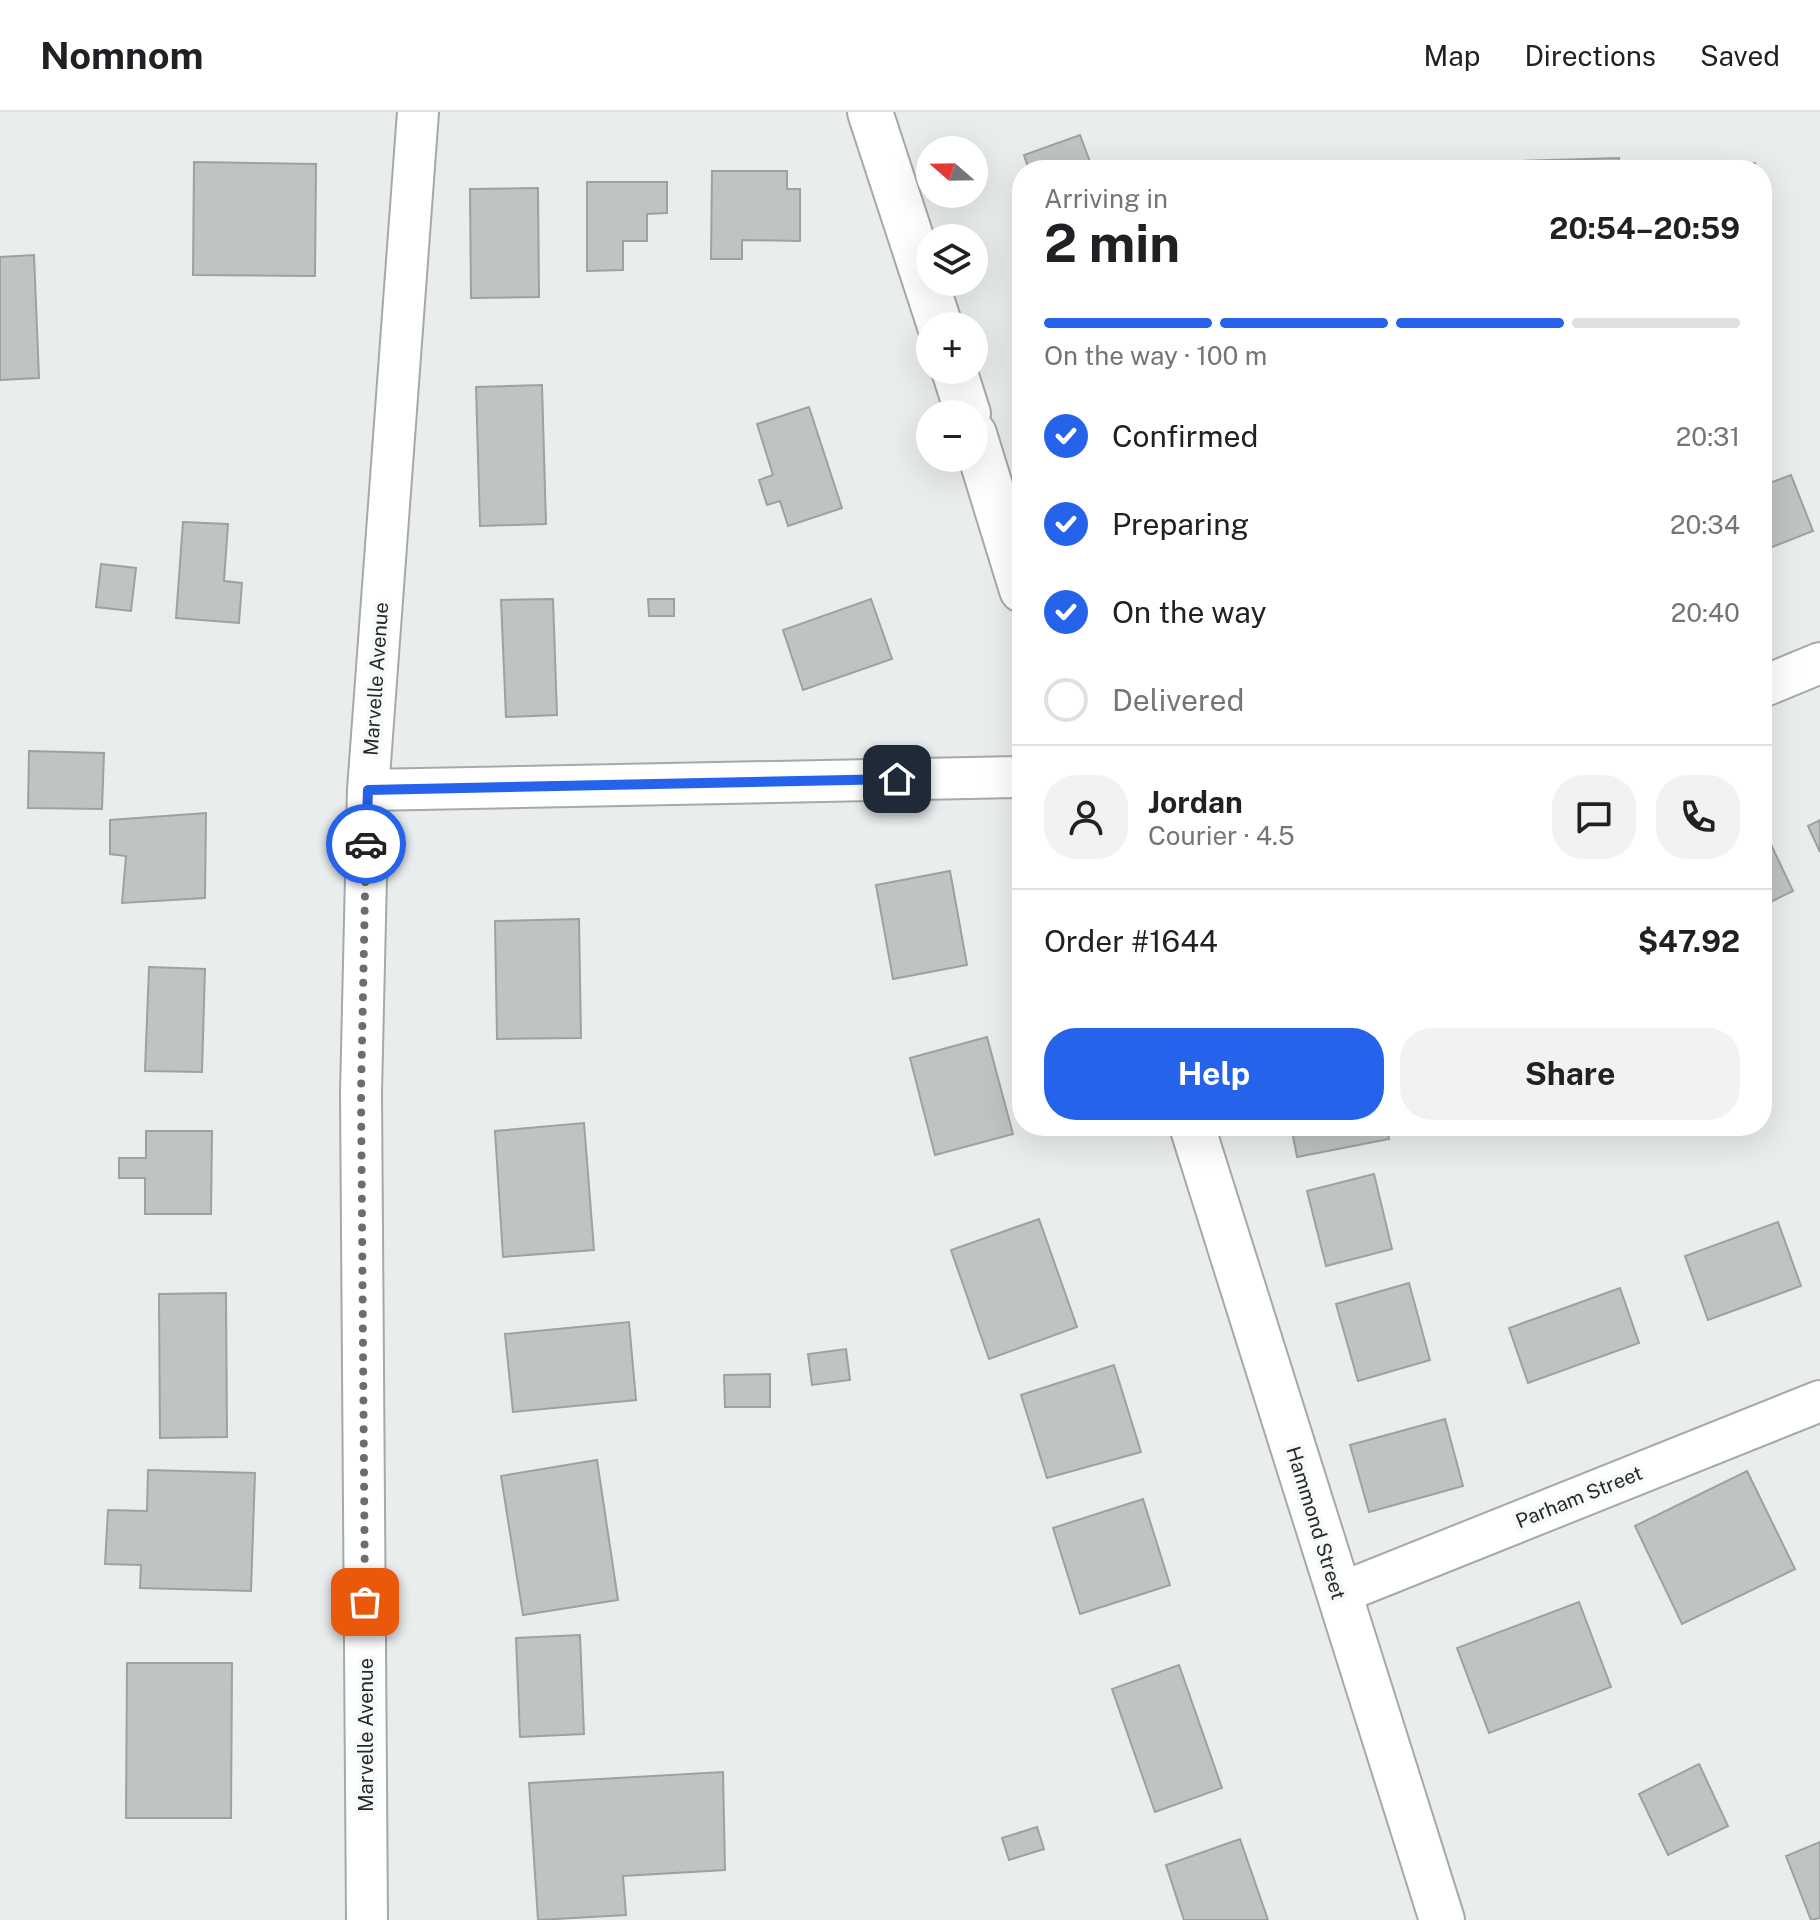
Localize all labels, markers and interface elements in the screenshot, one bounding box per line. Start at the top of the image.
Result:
text: Nomnom [40,33,204,78]
text: Map [1424,39,1480,72]
text: Directions [1524,39,1656,72]
text: Saved [1700,39,1780,72]
north arrow [916,136,988,208]
map controls [916,136,988,472]
text: Arriving in [1044,183,1168,214]
text: 20:54–20:59 [1549,210,1740,246]
text: 2 min [1044,213,1180,274]
button: layers [916,224,988,296]
button: + [916,312,988,384]
text: On the way · 100 m [1044,340,1267,371]
button: − [916,400,988,472]
icon: check [1044,414,1088,458]
text: Confirmed [1112,418,1258,454]
text: 20:31 [1676,421,1740,452]
icon: check [1044,502,1088,546]
text: Preparing [1112,506,1249,542]
text: 20:34 [1670,509,1740,540]
icon: check [1044,590,1088,634]
text: On the way [1112,594,1266,630]
text: 20:40 [1671,597,1740,628]
street label: Marvelle Avenue [359,601,393,757]
text: Delivered [1112,682,1244,718]
pin [863,745,931,813]
icon: home [875,757,919,801]
button: person [1044,775,1128,859]
button: chat [1552,775,1636,859]
button: phone [1656,775,1740,859]
text: Jordan [1148,784,1243,820]
courier [326,804,406,884]
text: Courier · 4.5 [1148,820,1295,851]
icon: car [344,822,388,866]
text: Order #1644 [1044,923,1218,959]
text: $47.92 [1638,923,1740,959]
button: Help [1044,1028,1384,1120]
button: Share [1400,1028,1740,1120]
street label: Hammond Street [1281,1443,1351,1603]
street label: Parham Street [1512,1461,1646,1533]
pin [331,1568,399,1636]
icon: bag [343,1580,387,1624]
street label: Marvelle Avenue [354,1658,378,1812]

